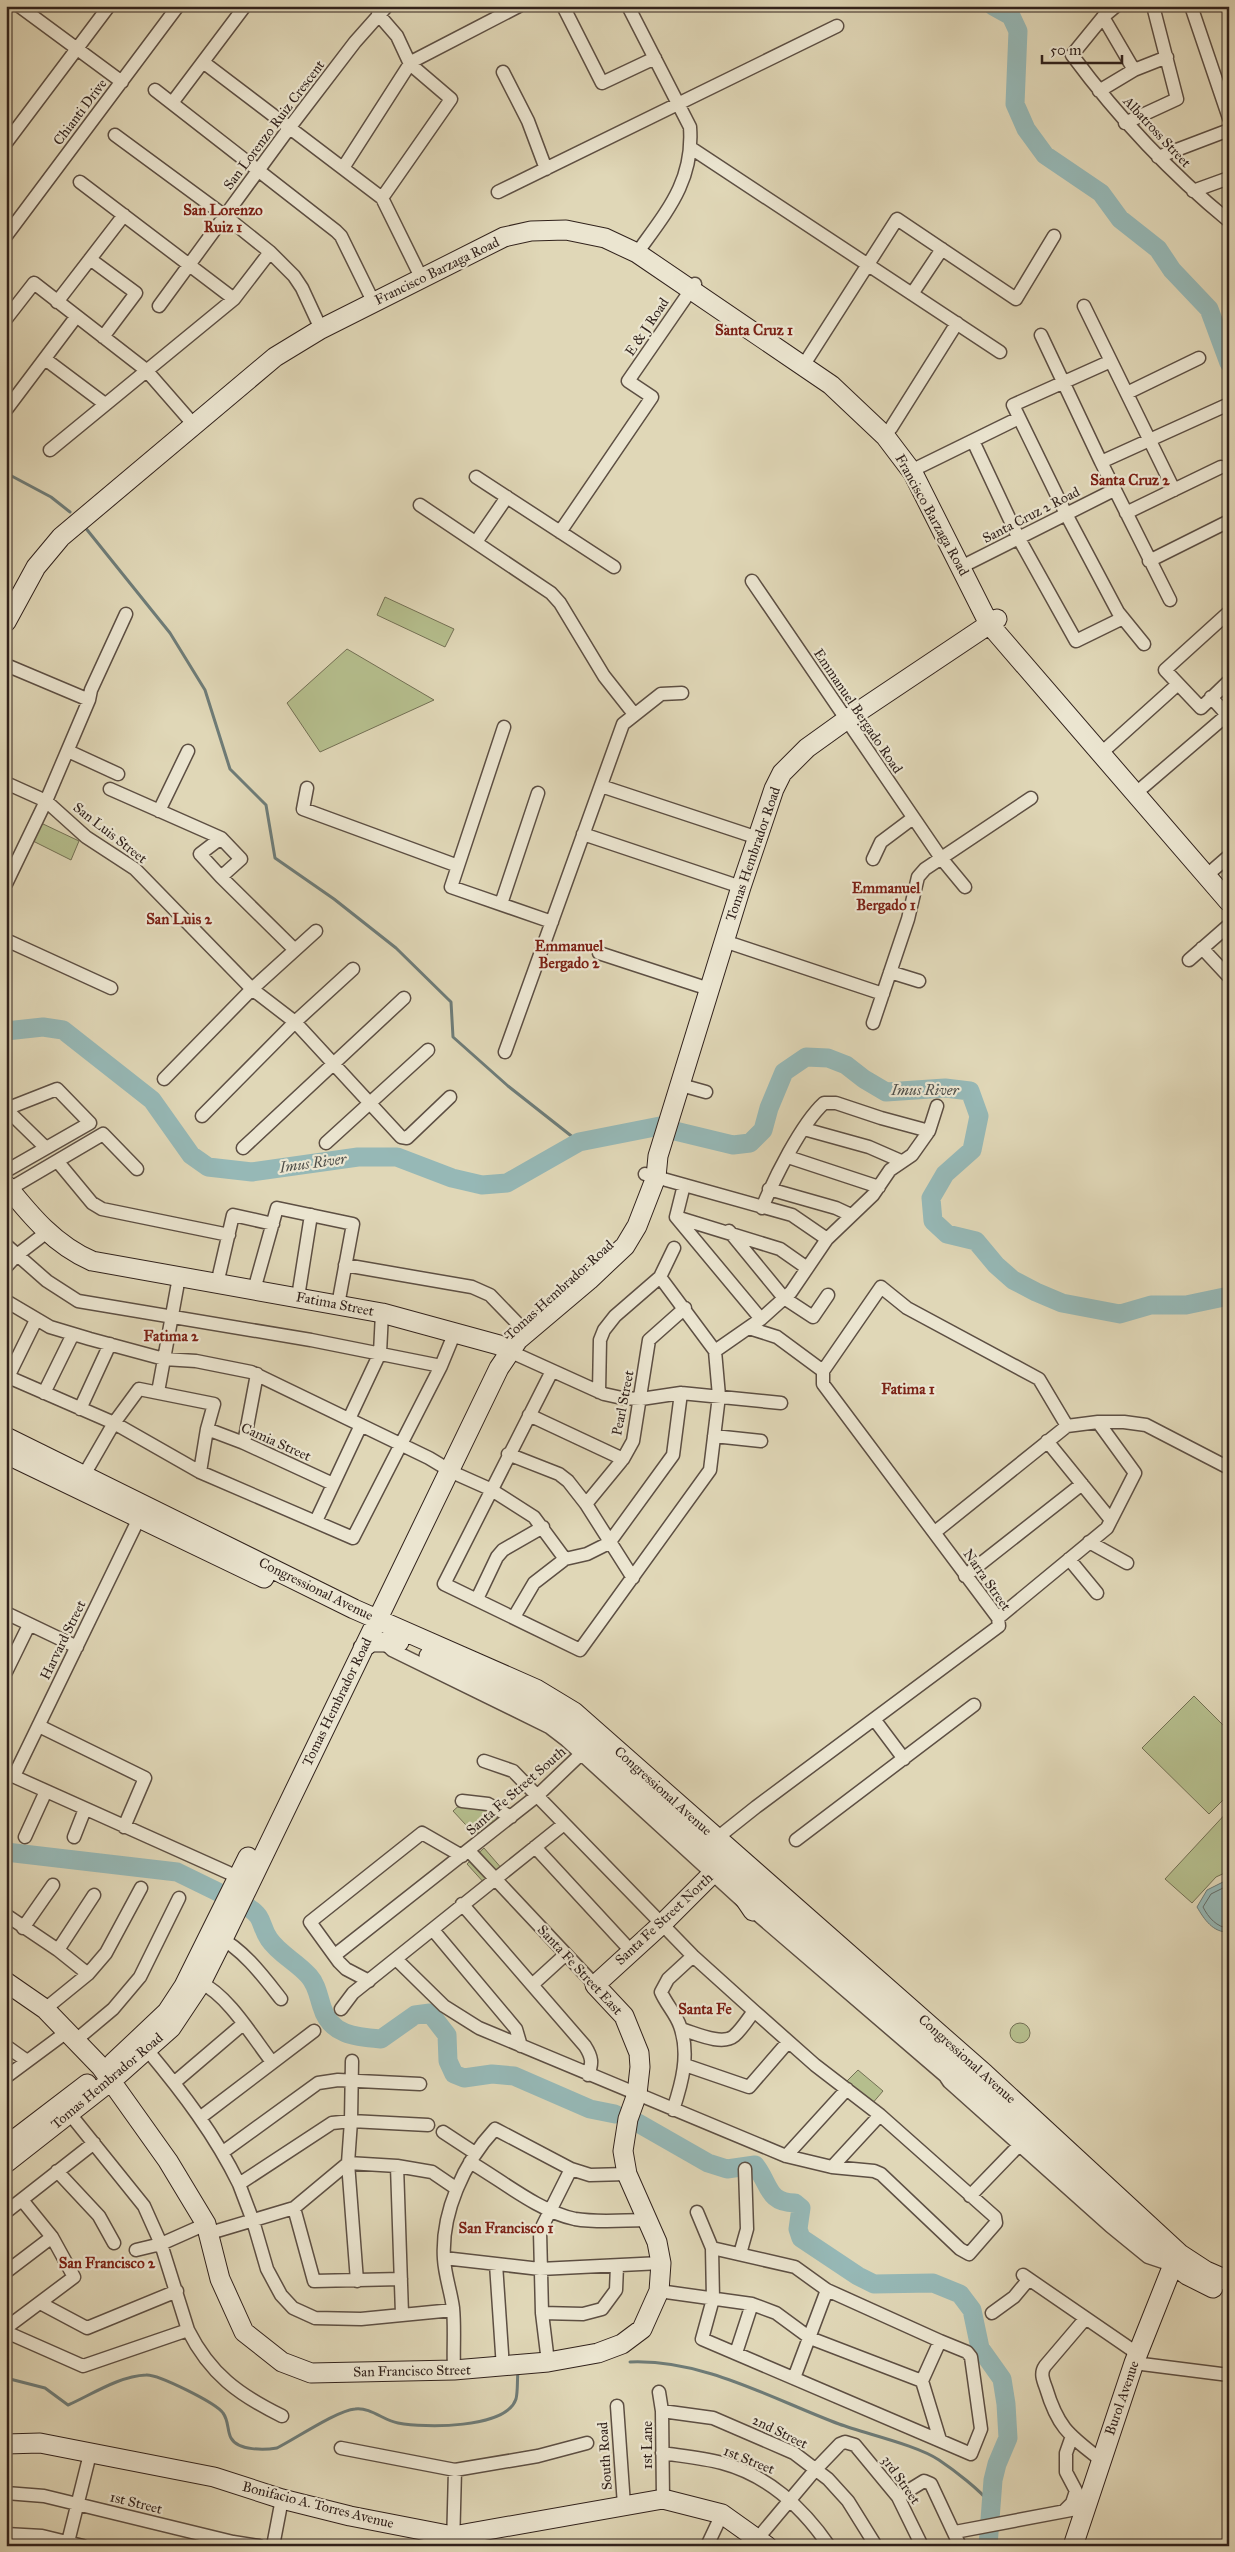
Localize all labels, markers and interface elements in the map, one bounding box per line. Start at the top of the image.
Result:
scale bar [1042,32,1122,64]
text: 50 m [1050,41,1082,59]
street label: San Lorenzo Ruiz Crescent [220,57,328,193]
street label: Chianti Drive [50,75,111,149]
street label: Albatross Street [1119,92,1194,171]
district label: San Lorenzo Ruiz 1 [183,201,263,236]
street label: Francisco Barzaga Road [372,233,502,309]
street label: E & J Road [621,295,673,360]
district label: Santa Cruz 1 [715,321,793,339]
street label: Francisco Barzaga Road [891,451,973,579]
district label: Santa Cruz 2 [1090,471,1170,489]
street label: Santa Cruz 2 Road [980,483,1082,547]
street label: Emmanuel Bergado Road [810,645,906,777]
street label: Tomas Hembrador Road [722,785,784,923]
street label: San Luis Street [70,799,150,867]
district label: Emmanuel Bergado 1 [852,879,921,915]
district label: San Luis 2 [146,910,212,928]
district label: Emmanuel Bergado 2 [535,937,604,973]
water label: Imus River [890,1081,959,1099]
water label: Imus River [277,1149,348,1177]
street label: Tomas Hembrador Road [501,1237,617,1343]
street label: Fatima Street [295,1288,375,1320]
district label: Fatima 2 [144,1327,199,1345]
street label: Pearl Street [608,1369,638,1437]
district label: Fatima 1 [881,1380,935,1398]
street label: Camia Street [238,1419,314,1465]
street label: Narra Street [959,1546,1015,1614]
street label: Congressional Avenue [256,1554,376,1624]
street label: Harvard Street [36,1598,90,1682]
street label: Tomas Hembrador Road [298,1635,376,1769]
street label: Santa Fe Street South [463,1743,569,1839]
street label: Congressional Avenue [611,1743,715,1839]
street label: Santa Fe Street North [612,1869,717,1969]
street label: Santa Fe Street East [534,1921,626,2019]
district label: Santa Fe [678,2000,733,2018]
street label: Congressional Avenue [915,2011,1019,2107]
street label: Tomas Hembrador Road [48,2029,166,2133]
district label: San Francisco 1 [459,2219,554,2237]
district label: San Francisco 2 [59,2254,156,2272]
street label: Burol Avenue [1101,2358,1143,2438]
street label: San Francisco Street [353,2361,471,2381]
street label: 2nd Street [750,2411,810,2453]
street label: South Road [594,2421,616,2491]
street label: 1st Lane [639,2421,656,2469]
street label: 1st Street [721,2442,777,2478]
street label: 3rd Street [878,2452,924,2508]
street label: Bonifacio A. Torres Avenue [240,2478,396,2532]
street label: 1st Street [108,2488,164,2518]

